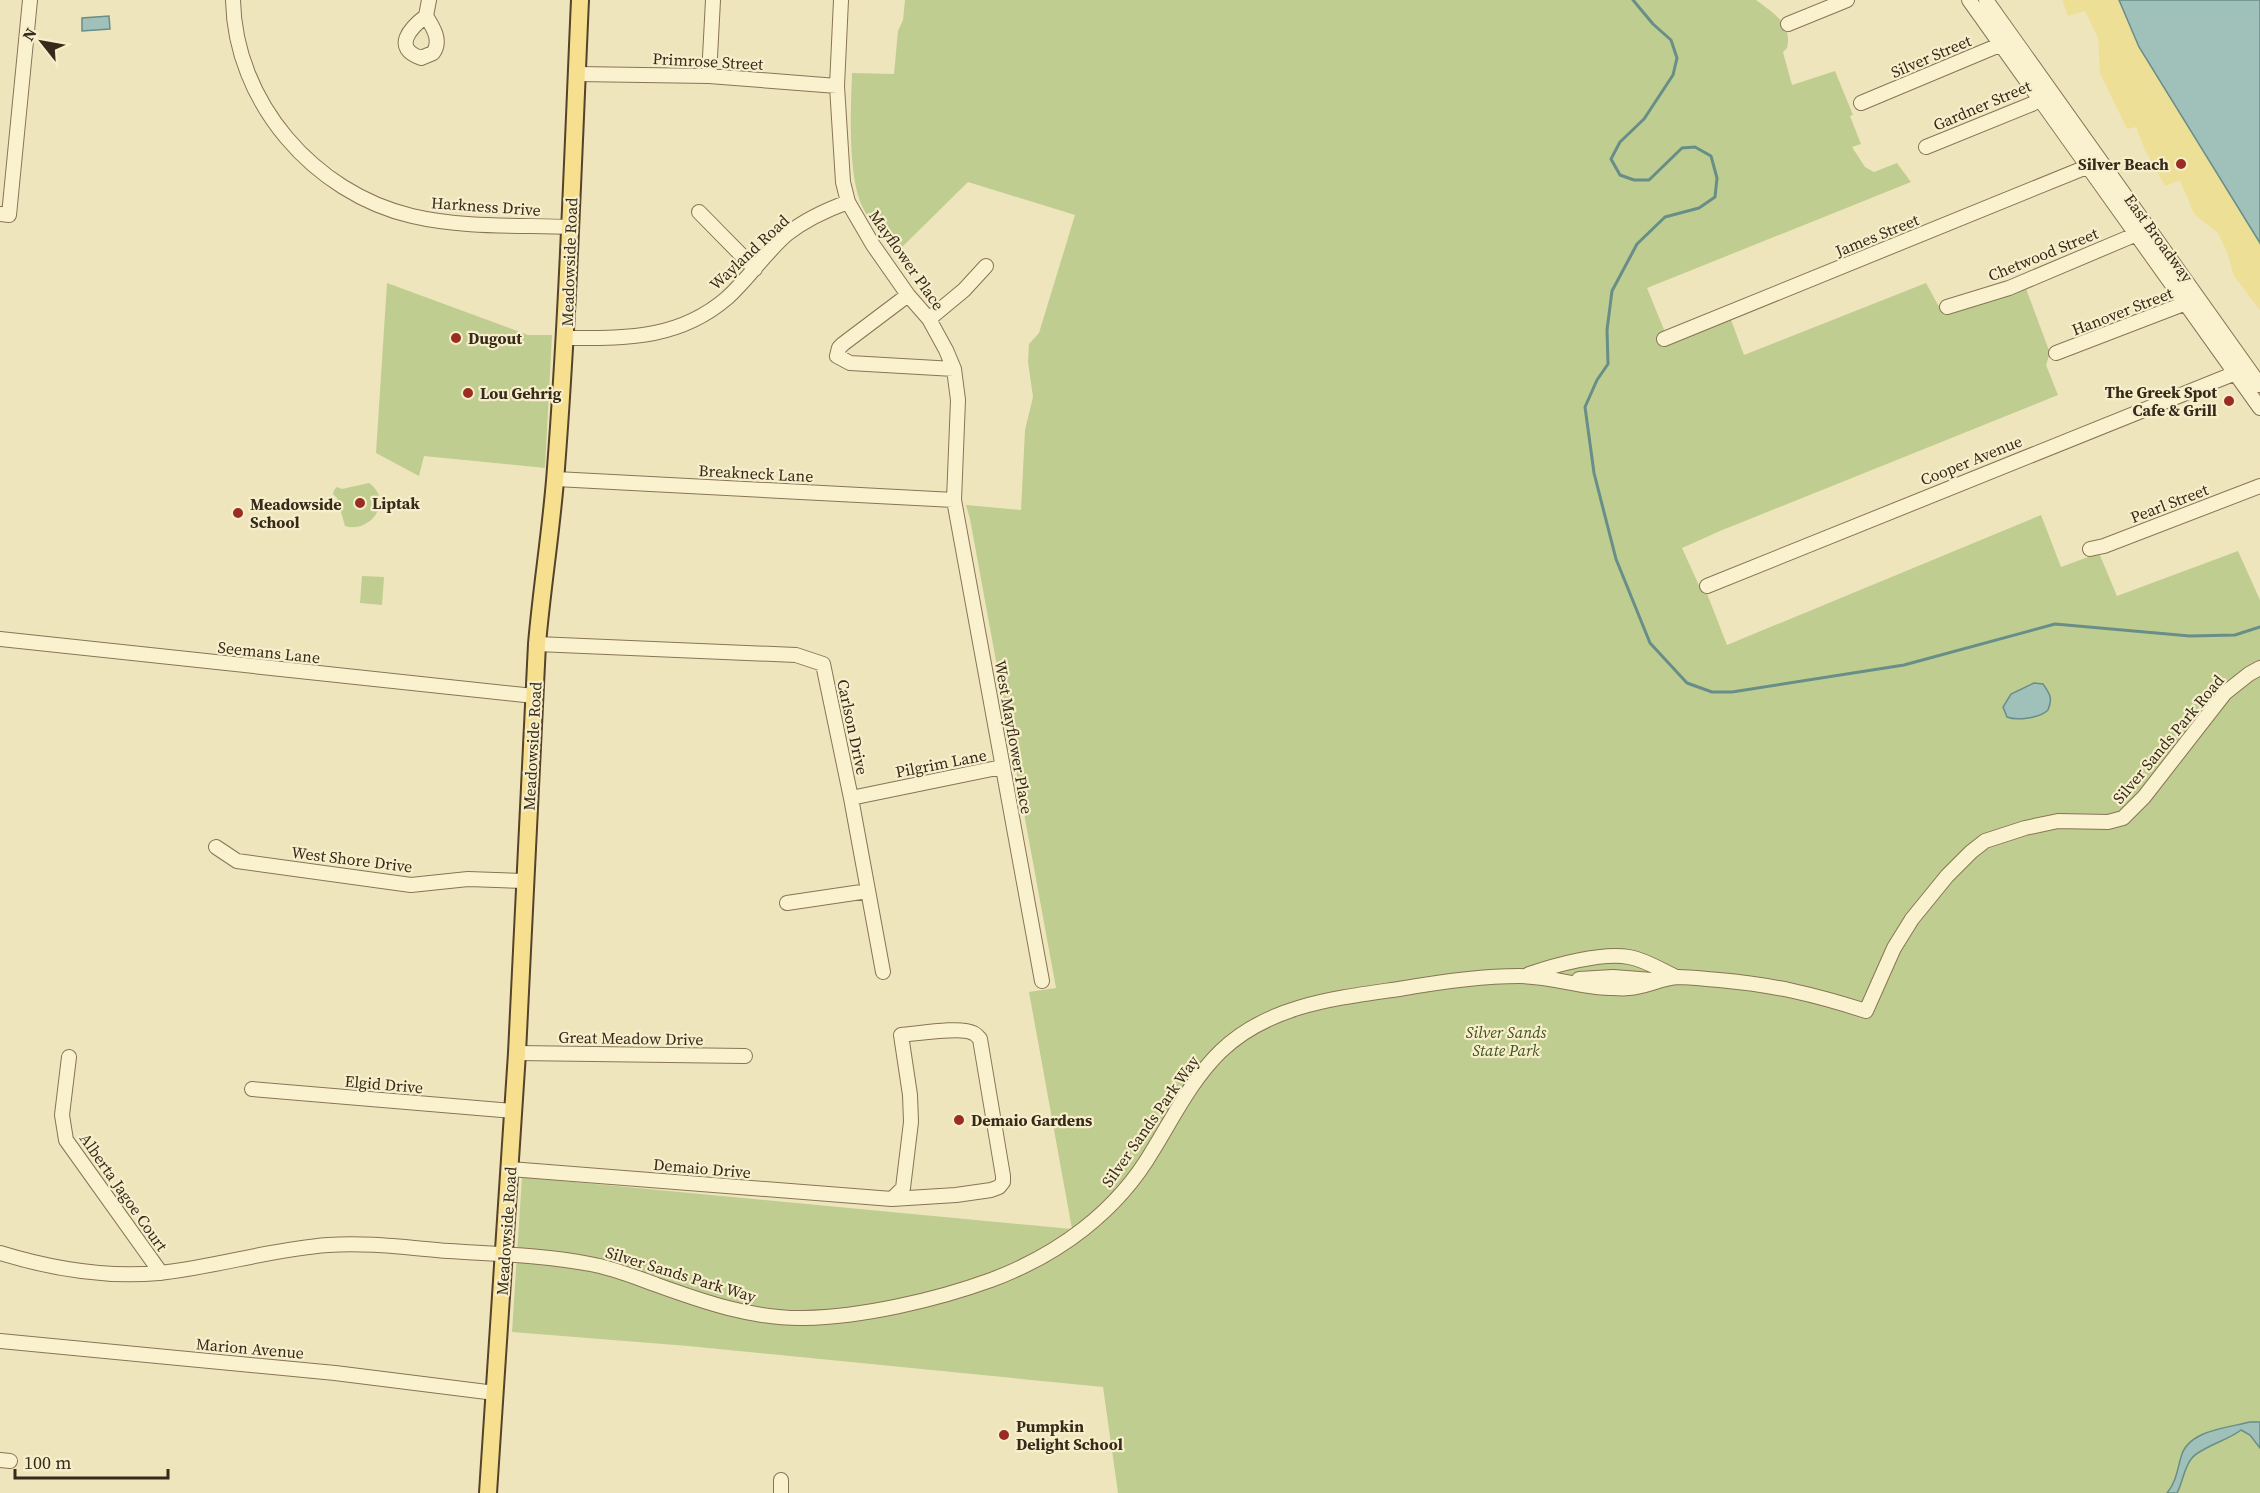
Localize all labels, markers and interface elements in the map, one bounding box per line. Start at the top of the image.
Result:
north arrow [12,12,72,72]
text: N [17,23,42,45]
street label: Silver Street [1887,29,1975,83]
street label: Primrose Street [652,47,765,75]
street label: Gardner Street [1930,74,2035,136]
place label: Silver Beach [2078,153,2169,175]
marker: Silver Beach [2174,157,2188,171]
street label: East Broadway [2119,189,2199,287]
street label: Harkness Drive [430,191,542,221]
street label: Meadowside Road [556,197,582,327]
street label: Mayflower Place [864,206,950,314]
street label: James Street [1831,208,1923,262]
street label: Wayland Road [704,209,794,295]
street label: Chetwood Street [1985,222,2102,286]
street label: Hanover Street [2068,281,2176,340]
place label: Dugout [468,327,522,349]
marker: Dugout [449,331,463,345]
place label: The Greek Spot Cafe & Grill [2105,381,2217,421]
place label: Lou Gehrig [480,382,562,404]
marker: Lou Gehrig [461,386,475,400]
marker: The Greek Spot Cafe & Grill [2222,394,2236,408]
street label: Cooper Avenue [1917,430,2025,490]
street label: Breakneck Lane [698,459,814,487]
street label: Pearl Street [2127,478,2212,528]
place label: Liptak [372,492,420,514]
place label: Meadowside School [250,493,342,533]
marker: Liptak [353,496,367,510]
marker: Meadowside School [231,506,245,520]
street label: Seemans Lane [217,636,321,668]
street label: West Mayflower Place [990,658,1038,816]
street label: Silver Sands Park Road [2107,670,2229,808]
street label: Carlson Drive [832,677,874,777]
street label: Meadowside Road [518,681,546,811]
street label: Pilgrim Lane [894,743,988,783]
street label: West Shore Drive [290,841,414,877]
park label: Silver Sands State Park [1466,1021,1546,1061]
street label: Great Meadow Drive [558,1026,704,1050]
street label: Silver Sands Park Way [1096,1050,1204,1191]
street label: Elgid Drive [344,1070,424,1098]
place label: Demaio Gardens [971,1109,1092,1131]
marker: Demaio Gardens [952,1113,966,1127]
street label: Alberta Jagoe Court [75,1129,174,1256]
street label: Demaio Drive [652,1153,752,1183]
street label: Meadowside Road [491,1166,521,1296]
street label: Silver Sands Park Way [603,1241,760,1308]
street label: Marion Avenue [195,1332,305,1364]
place label: Pumpkin Delight School [1016,1415,1123,1455]
marker: Pumpkin Delight School [997,1428,1011,1442]
scale bar [15,1442,168,1480]
text: 100 m [24,1450,71,1475]

